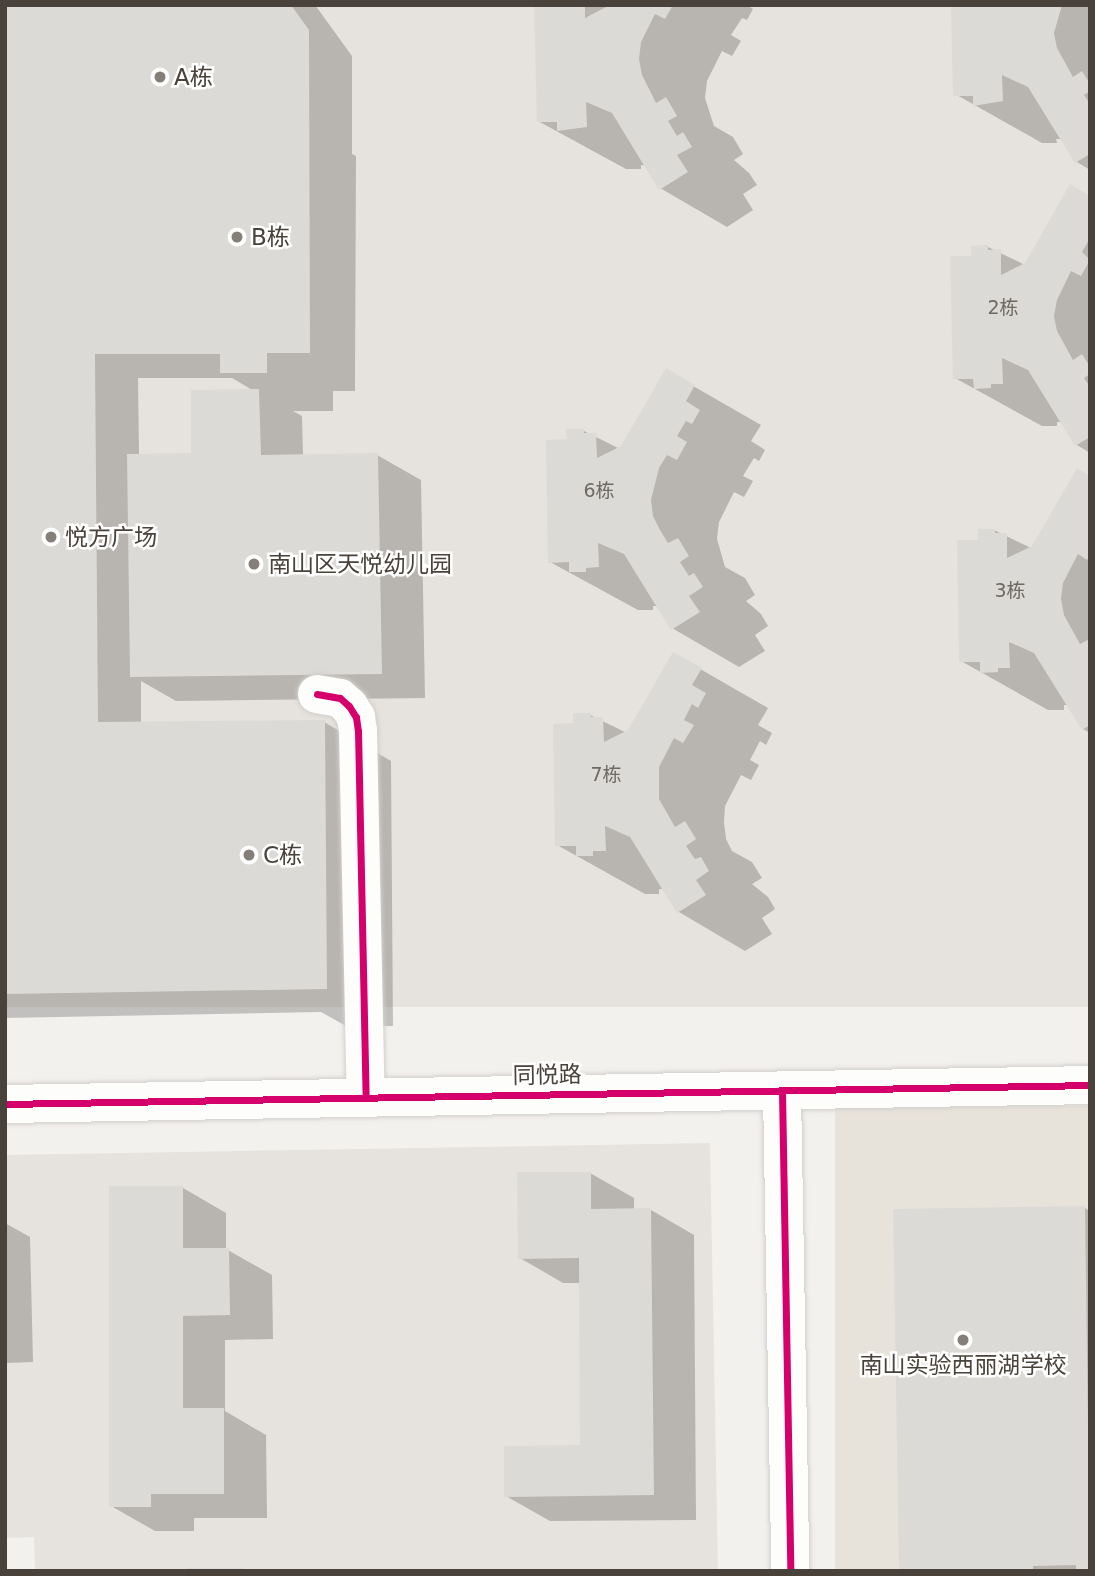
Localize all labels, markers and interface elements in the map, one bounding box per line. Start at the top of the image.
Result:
place label: A栋 [174,63,213,91]
marker: A栋 [152,69,168,85]
place label: B栋 [251,223,290,251]
marker: B栋 [229,229,245,245]
house number: 2栋 [987,297,1019,319]
house number: 6栋 [583,480,615,502]
place label: 悦方广场 [65,523,157,551]
marker: 悦方广场 [43,529,59,545]
place label: 南山区天悦幼儿园 [268,550,452,578]
marker: 南山区天悦幼儿园 [246,556,262,572]
house number: 3栋 [994,580,1026,602]
house number: 7栋 [590,764,622,786]
place label: C栋 [263,841,302,869]
marker: C栋 [241,847,257,863]
street label: 同悦路 [512,1061,582,1089]
marker: 南山实验西丽湖学校 [955,1332,971,1348]
place label: 南山实验西丽湖学校 [860,1351,1066,1379]

